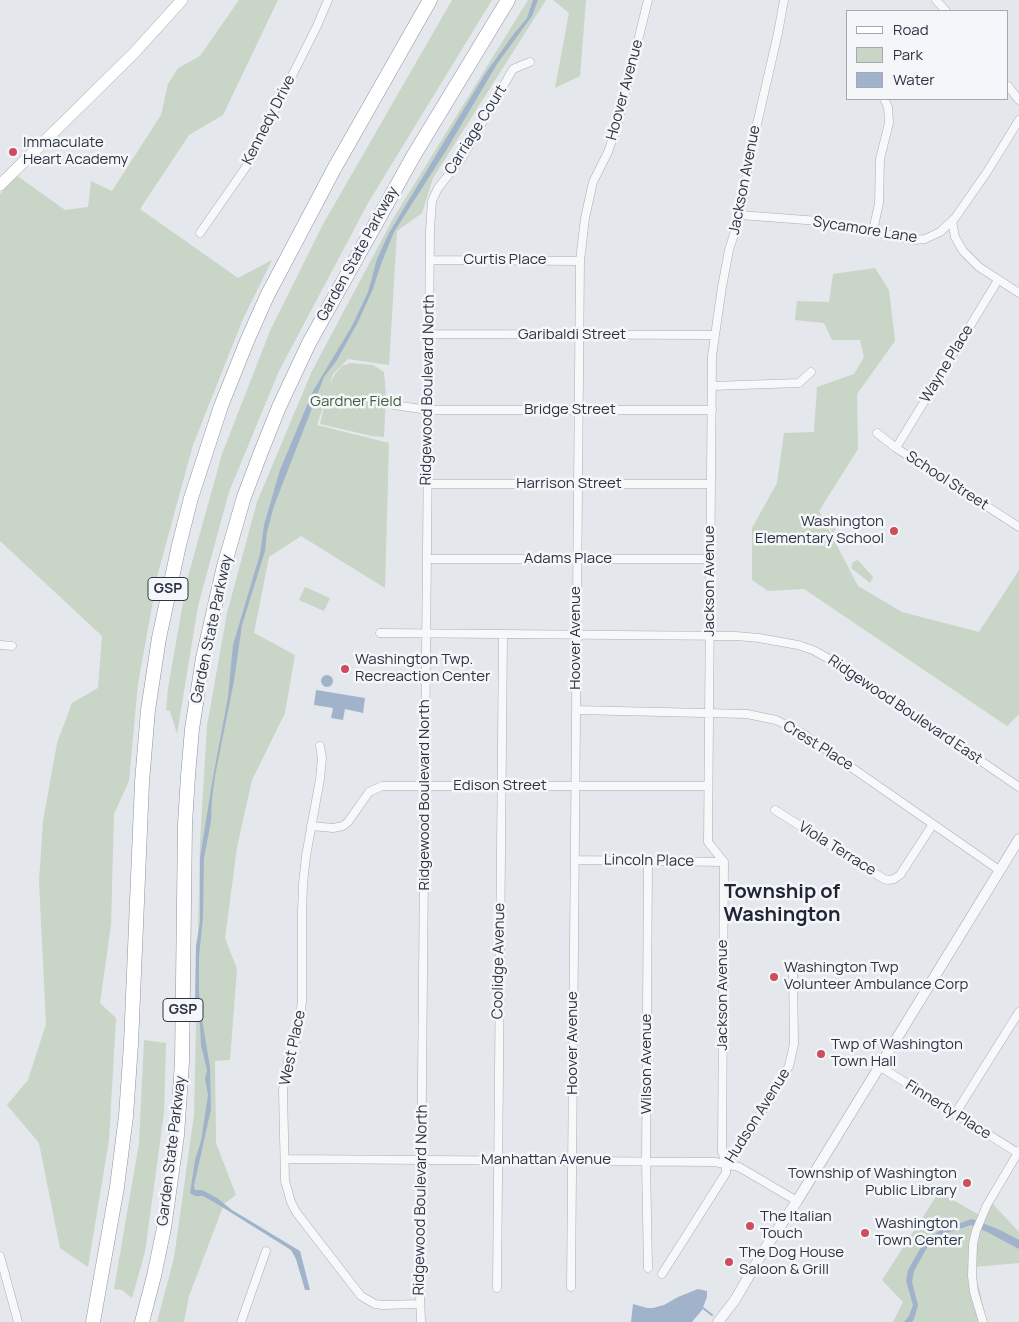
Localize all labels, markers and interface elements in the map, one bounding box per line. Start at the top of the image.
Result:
legend [846,10,1009,100]
text: Road [893,19,929,40]
street label: Hoover Avenue [603,38,647,142]
text: Park [893,44,923,65]
text: Water [893,69,935,90]
street label: Kennedy Drive [239,72,299,168]
street label: Carriage Court [441,82,511,178]
street label: Jackson Avenue [726,124,764,236]
place label: Immaculate Heart Academy [23,134,128,169]
marker: Immaculate Heart Academy [7,146,19,158]
street label: Garden State Parkway [313,183,403,325]
street label: Sycamore Lane [812,213,918,247]
street label: Curtis Place [463,251,547,269]
street label: Ridgewood Boulevard North [417,294,439,486]
street label: Wayne Place [917,322,977,406]
street label: Garibaldi Street [518,326,626,344]
park label: Gardner Field [310,393,402,411]
street label: Bridge Street [524,401,616,419]
street label: School Street [902,448,992,514]
street label: Harrison Street [516,475,622,493]
place label: Washington Elementary School [755,513,884,548]
marker: Washington Elementary School [888,525,900,537]
street label: Jackson Avenue [701,526,719,636]
street label: Adams Place [524,550,612,568]
street label: Garden State Parkway [187,553,237,705]
road number: GSP [148,578,188,600]
street label: Hoover Avenue [567,586,585,690]
place label: Washington Twp. Recreaction Center [355,651,490,686]
street label: Ridgewood Boulevard East [824,652,986,768]
marker: Washington Twp. Recreaction Center [339,663,351,675]
street label: Ridgewood Boulevard North [416,699,434,891]
street label: Crest Place [780,717,856,775]
street label: Edison Street [453,777,547,795]
street label: Viola Terrace [795,818,879,880]
street label: Lincoln Place [604,851,694,871]
district label: Township of Washington [724,880,840,927]
street label: Coolidge Avenue [489,903,509,1019]
street label: Jackson Avenue [714,940,732,1050]
place label: Washington Twp Volunteer Ambulance Corp [784,959,968,994]
marker: Washington Twp Volunteer Ambulance Corp [768,971,780,983]
street label: Hoover Avenue [564,991,582,1095]
road number: GSP [163,998,203,1022]
street label: West Place [276,1009,310,1087]
street label: Wilson Avenue [638,1014,656,1114]
place label: Twp of Washington Town Hall [831,1036,963,1071]
marker: Twp of Washington Town Hall [815,1048,827,1060]
street label: Hudson Avenue [722,1065,794,1167]
street label: Garden State Parkway [154,1075,190,1227]
street label: Finnerty Place [902,1077,994,1143]
street label: Ridgewood Boulevard North [410,1104,432,1296]
street label: Manhattan Avenue [481,1151,611,1169]
place label: Township of Washington Public Library [788,1165,957,1200]
marker: Township of Washington Public Library [961,1177,973,1189]
place label: The Italian Touch [760,1208,832,1243]
place label: Washington Town Center [875,1215,963,1250]
marker: The Italian Touch [744,1220,756,1232]
marker: Washington Town Center [859,1227,871,1239]
place label: The Dog House Saloon & Grill [739,1244,844,1279]
marker: The Dog House Saloon & Grill [723,1256,735,1268]

